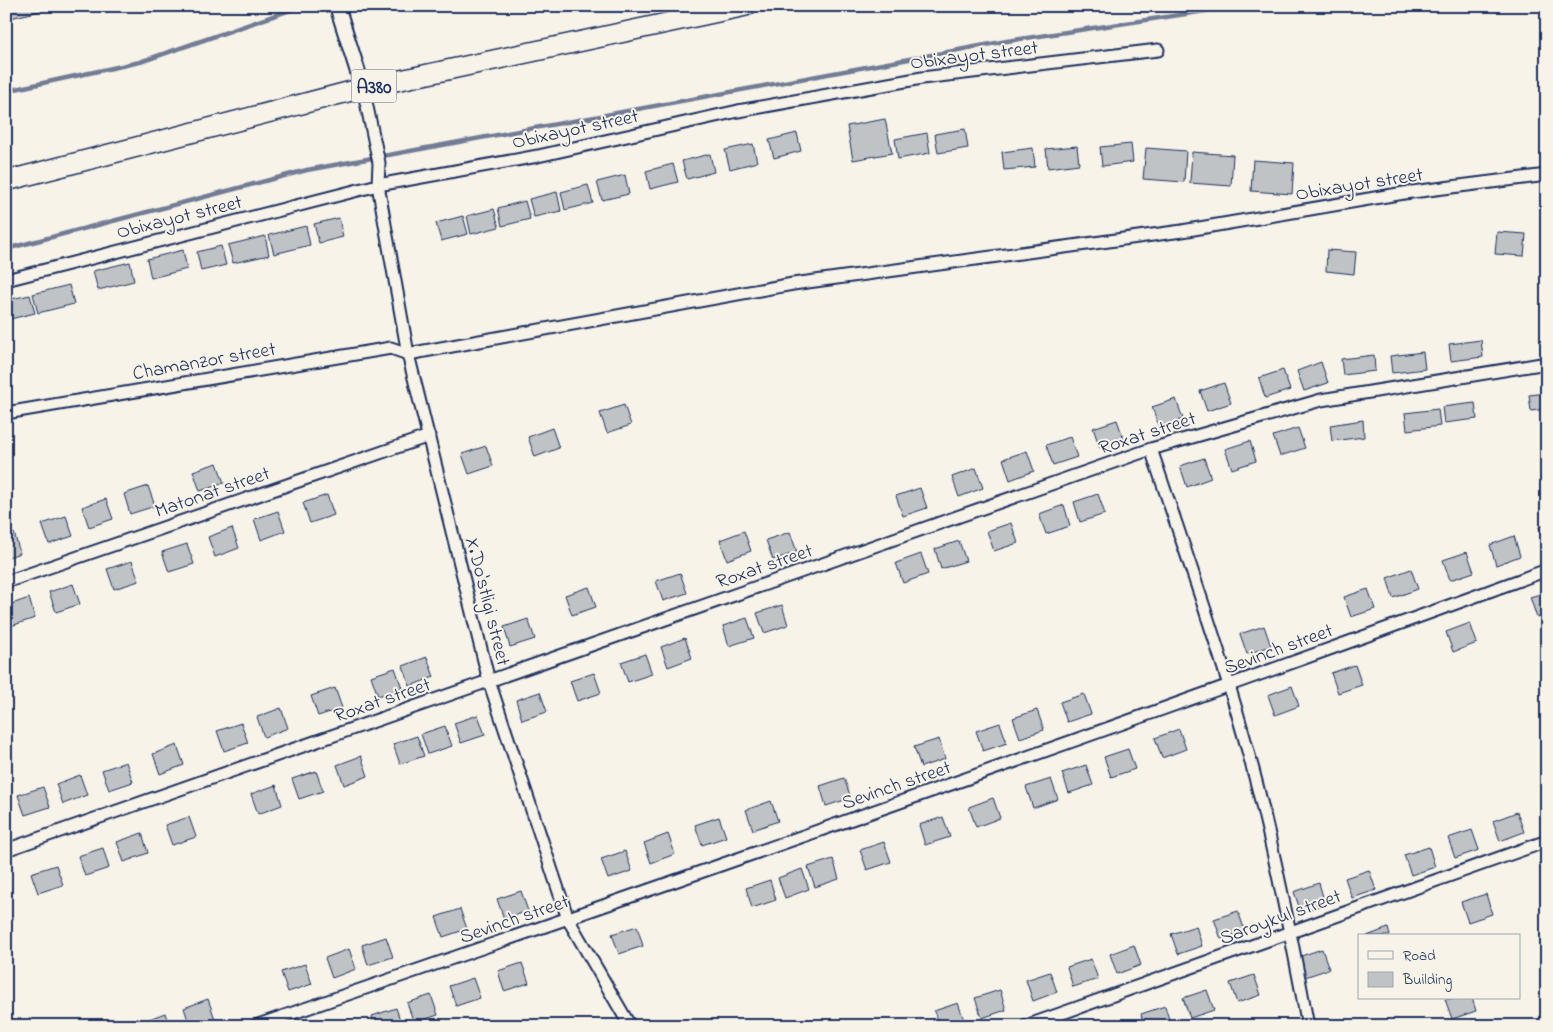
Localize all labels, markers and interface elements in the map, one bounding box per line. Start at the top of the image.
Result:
street label: Obixayot street [909,34,1040,79]
road number: A380 [352,70,396,102]
street label: Obixayot street [510,103,642,158]
street label: Obixayot street [1294,161,1425,210]
street label: Obixayot street [114,189,246,248]
street label: Chamanzor street [130,336,279,389]
street label: Roxat street [1095,405,1200,464]
street label: Matonat street [151,460,275,527]
street label: X.Do'stligi street [456,534,517,670]
street label: Roxat street [712,537,817,597]
street label: Sevinch street [1220,617,1338,683]
street label: Roxat street [330,671,435,731]
street label: Sevinch street [838,754,956,819]
street label: Saroykul street [1216,883,1346,954]
street label: Sevinch street [456,888,574,953]
legend [1358,934,1520,1000]
text: Road [1403,945,1436,967]
text: Building [1402,969,1452,992]

